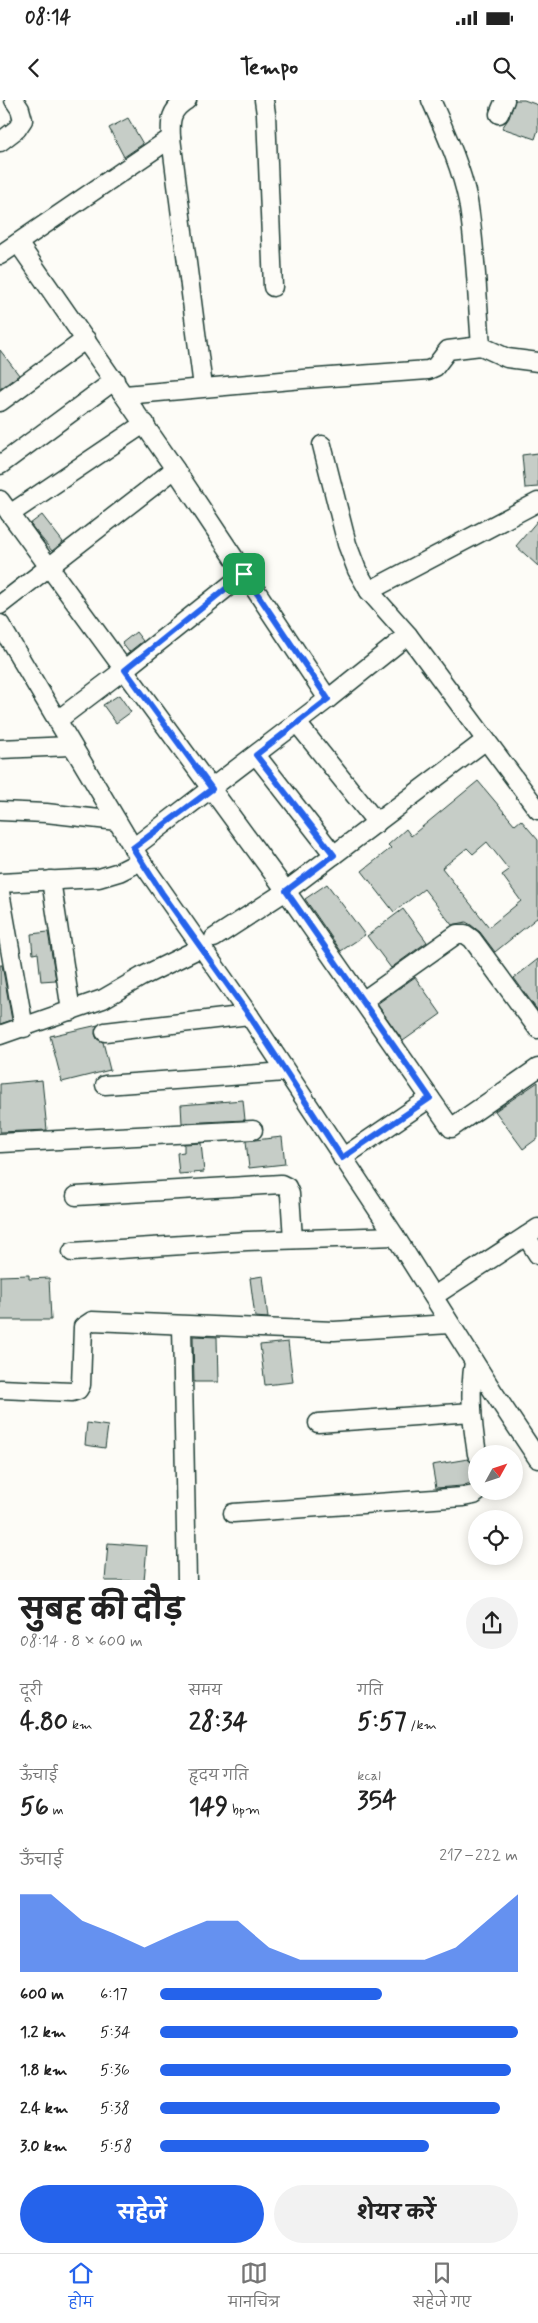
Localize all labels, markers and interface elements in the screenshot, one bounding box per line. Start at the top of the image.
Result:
text: 08:14 [25,5,71,30]
icon: back [20,54,48,82]
text: Tempo [240,54,298,82]
icon: search [490,54,518,82]
pin [223,553,265,595]
icon: arrive [230,560,258,588]
north arrow [468,1445,522,1500]
map controls [468,1445,523,1565]
button: locate [468,1510,523,1565]
text: सुबह की दौड़ [20,1593,183,1630]
button: share [466,1597,518,1649]
text: 08:14 · 8 × 600 m [20,1631,143,1652]
text: दूरी [20,1682,42,1700]
text: समय [189,1682,222,1700]
text: गति [357,1682,383,1700]
text: 4.80 [20,1706,68,1739]
text: 28:34 [189,1706,248,1739]
text: 5:57 [357,1706,407,1739]
text: km [68,1716,92,1734]
text: /km [407,1716,437,1734]
text: ऊँचाई [20,1767,58,1785]
text: हृदय गति [189,1767,248,1785]
text: kcal [357,1767,381,1785]
text: 354 [357,1785,397,1818]
text: 56 [20,1791,49,1824]
text: 149 [189,1791,228,1824]
text: m [49,1801,64,1819]
text: bpm [228,1801,260,1819]
text: 217–222 m [439,1845,518,1866]
text: ऊँचाई [20,1850,63,1871]
text: 600 m [20,1984,64,2005]
text: 6:17 [100,1984,128,2005]
text: 1.2 km [20,2022,66,2043]
text: 5:34 [100,2022,131,2043]
text: 1.8 km [20,2060,67,2081]
text: 5:36 [100,2060,130,2081]
text: 2.4 km [20,2098,68,2119]
text: 5:38 [100,2098,130,2119]
text: 3.0 km [20,2136,67,2157]
text: 5:58 [100,2136,132,2157]
button: सहेजें [20,2185,264,2243]
button: शेयर करें [274,2185,518,2243]
tab: होम [67,2259,95,2318]
tab: मानचित्र [228,2259,279,2318]
tab: सहेजे गए [413,2259,471,2318]

